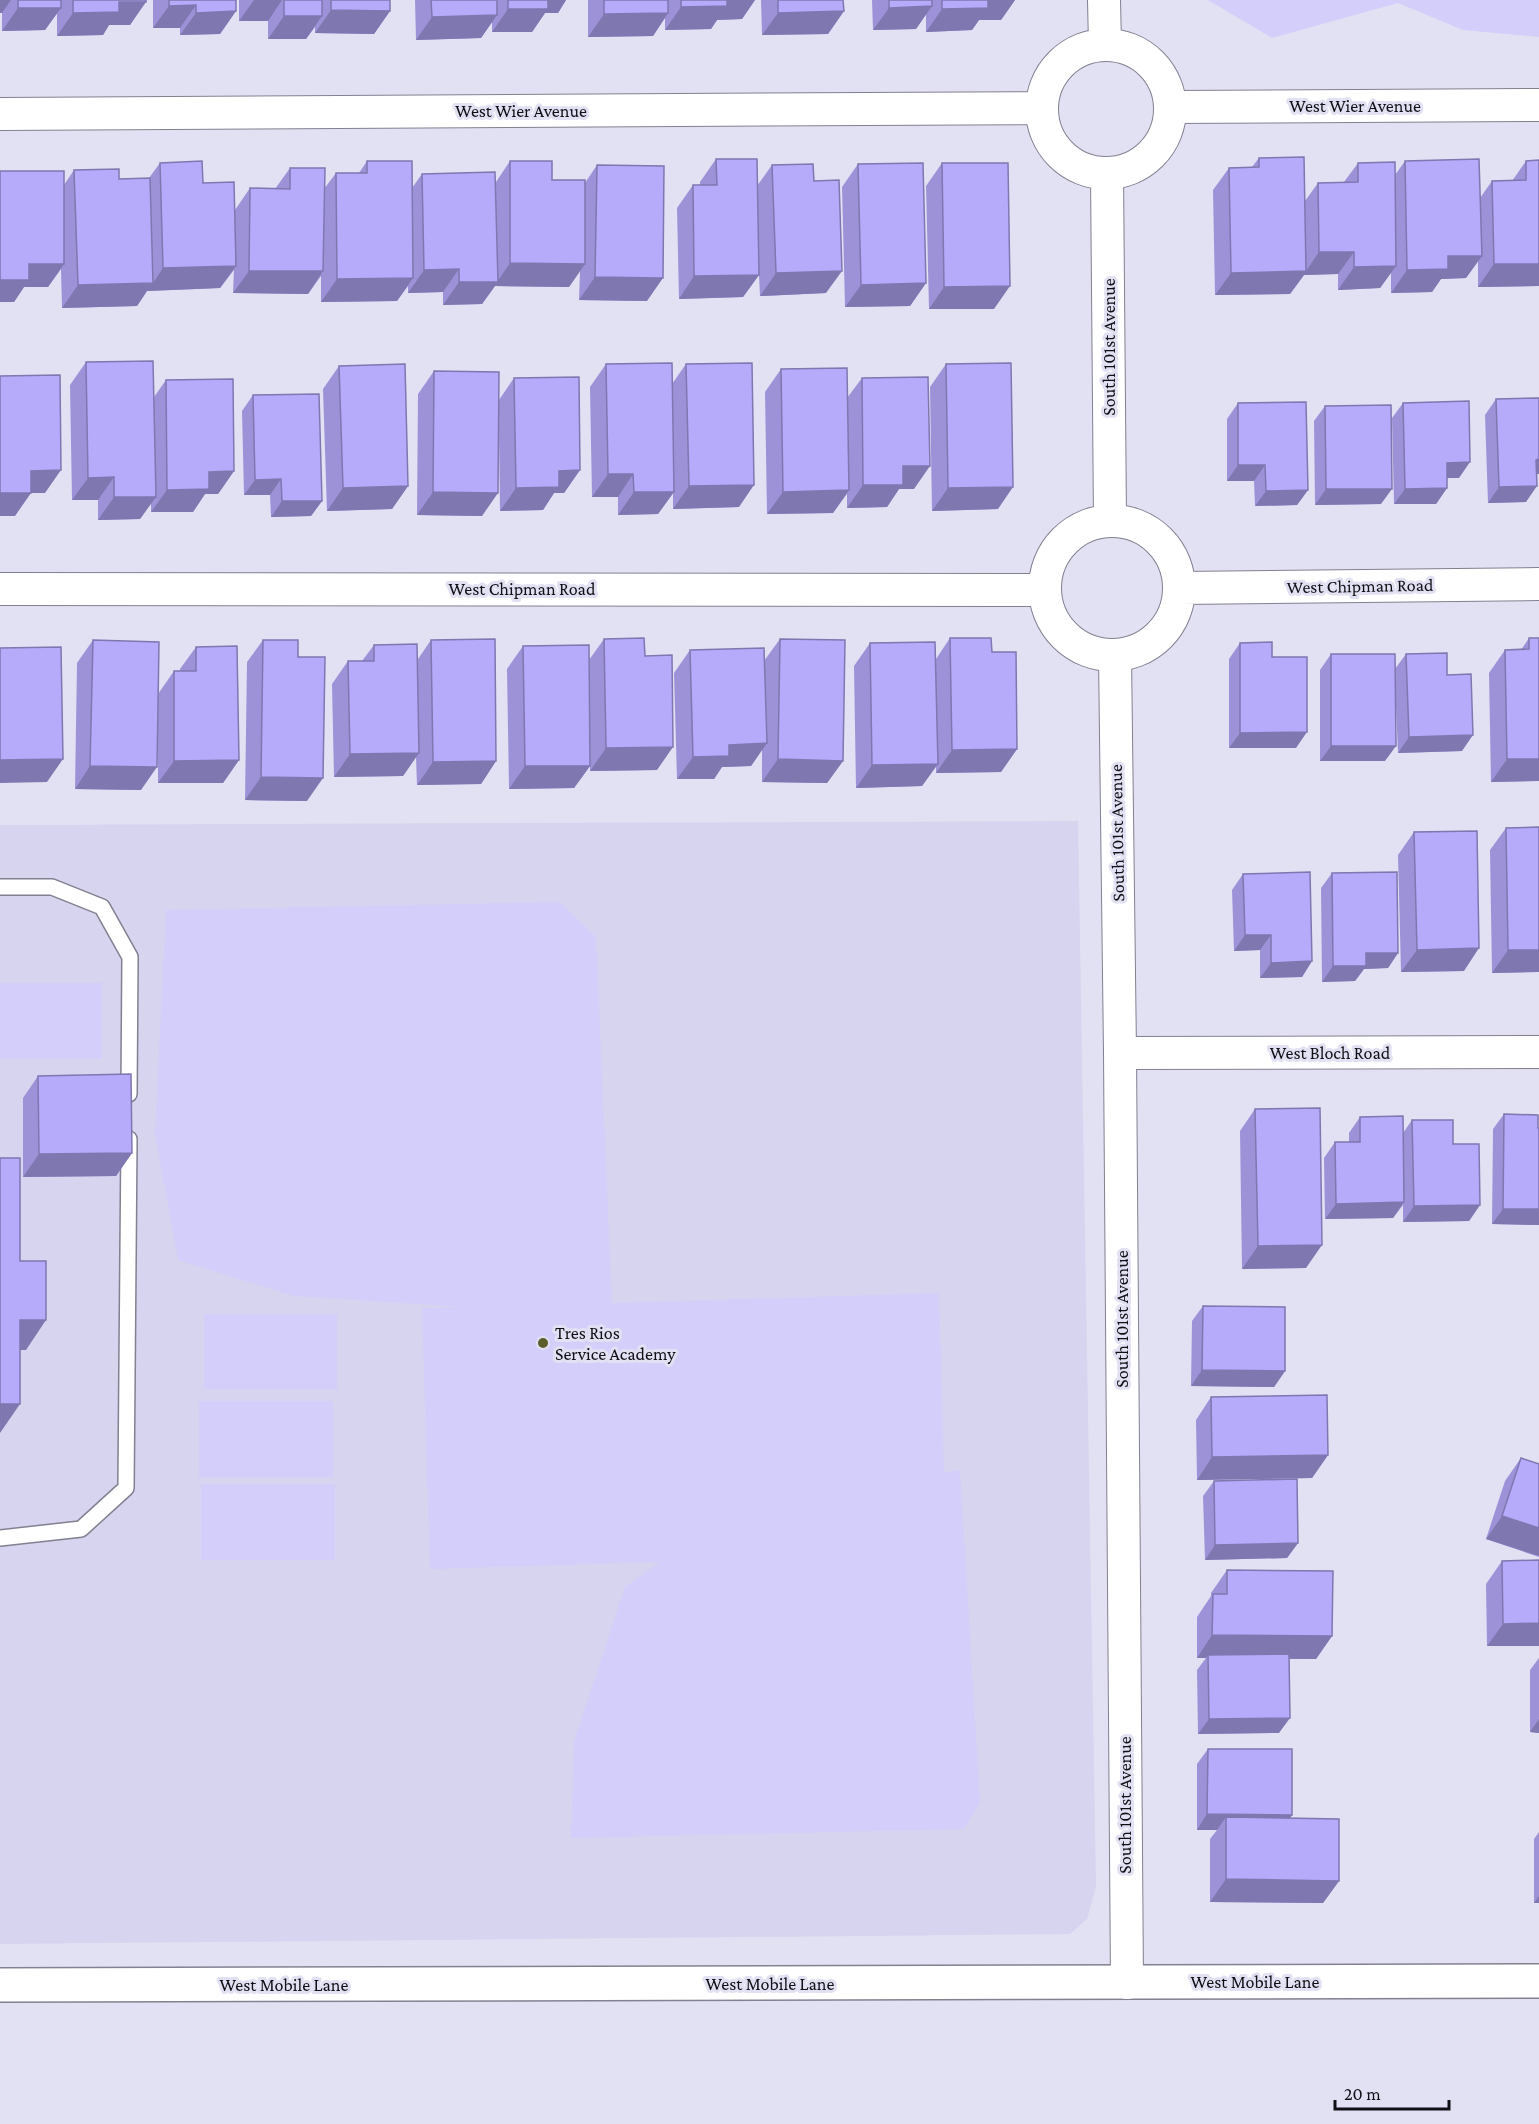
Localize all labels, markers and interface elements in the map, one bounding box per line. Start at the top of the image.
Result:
street label: West Wier Avenue [1289,96,1421,116]
street label: West Wier Avenue [455,101,587,121]
street label: South 101st Avenue [1099,278,1119,416]
street label: West Chipman Road [1286,575,1434,597]
street label: West Chipman Road [449,579,596,599]
street label: South 101st Avenue [1106,764,1128,902]
street label: West Bloch Road [1270,1043,1391,1063]
street label: South 101st Avenue [1112,1250,1132,1388]
place label: Tres Rios Service Academy [555,1323,676,1364]
marker: Tres Rios Service Academy [536,1336,550,1350]
street label: South 101st Avenue [1115,1736,1135,1874]
street label: West Mobile Lane [1191,1972,1319,1992]
street label: West Mobile Lane [706,1974,834,1994]
street label: West Mobile Lane [220,1975,348,1995]
scale bar [1335,2073,1449,2111]
text: 20 m [1344,2084,1381,2104]

